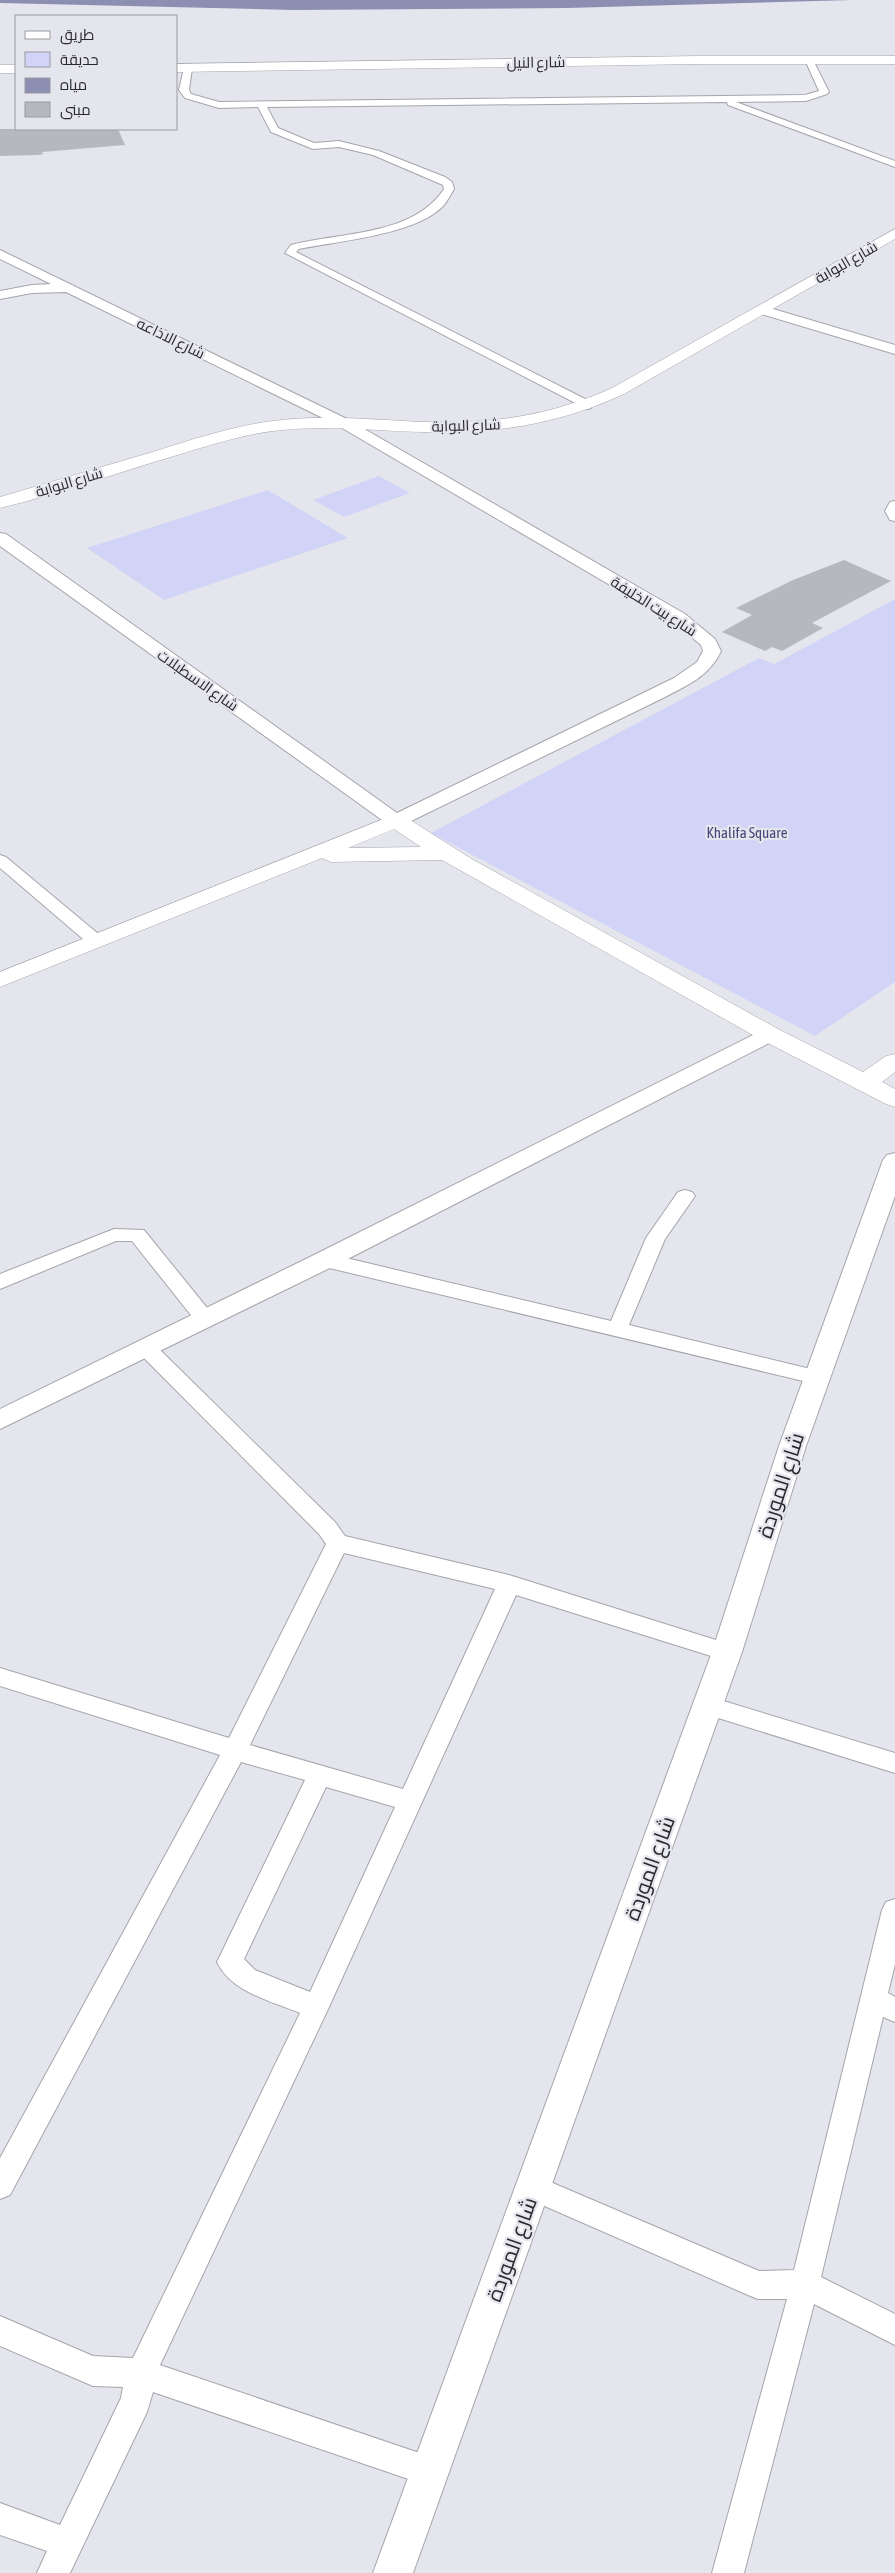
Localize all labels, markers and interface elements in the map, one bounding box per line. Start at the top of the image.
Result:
legend [15,15,178,130]
text: طريق [60,26,94,45]
text: حديقة [60,51,99,68]
street label: شارع النيل [507,53,565,74]
text: مياه [60,76,87,93]
text: مبنى [60,101,91,120]
street label: شارع البوابة [812,237,882,289]
street label: شارع الاذاعه [133,314,208,364]
street label: شارع البوابة [431,415,501,438]
street label: شارع البوابة [33,464,105,503]
street label: شارع بيت الخليفة [606,573,700,642]
street label: شارع الاسطبلات [153,646,242,717]
park label: Khalifa Square [706,824,788,841]
street label: شارع الموردة [752,1429,811,1542]
street label: شارع الموردة [619,1813,682,1924]
street label: شارع الموردة [481,2194,544,2305]

